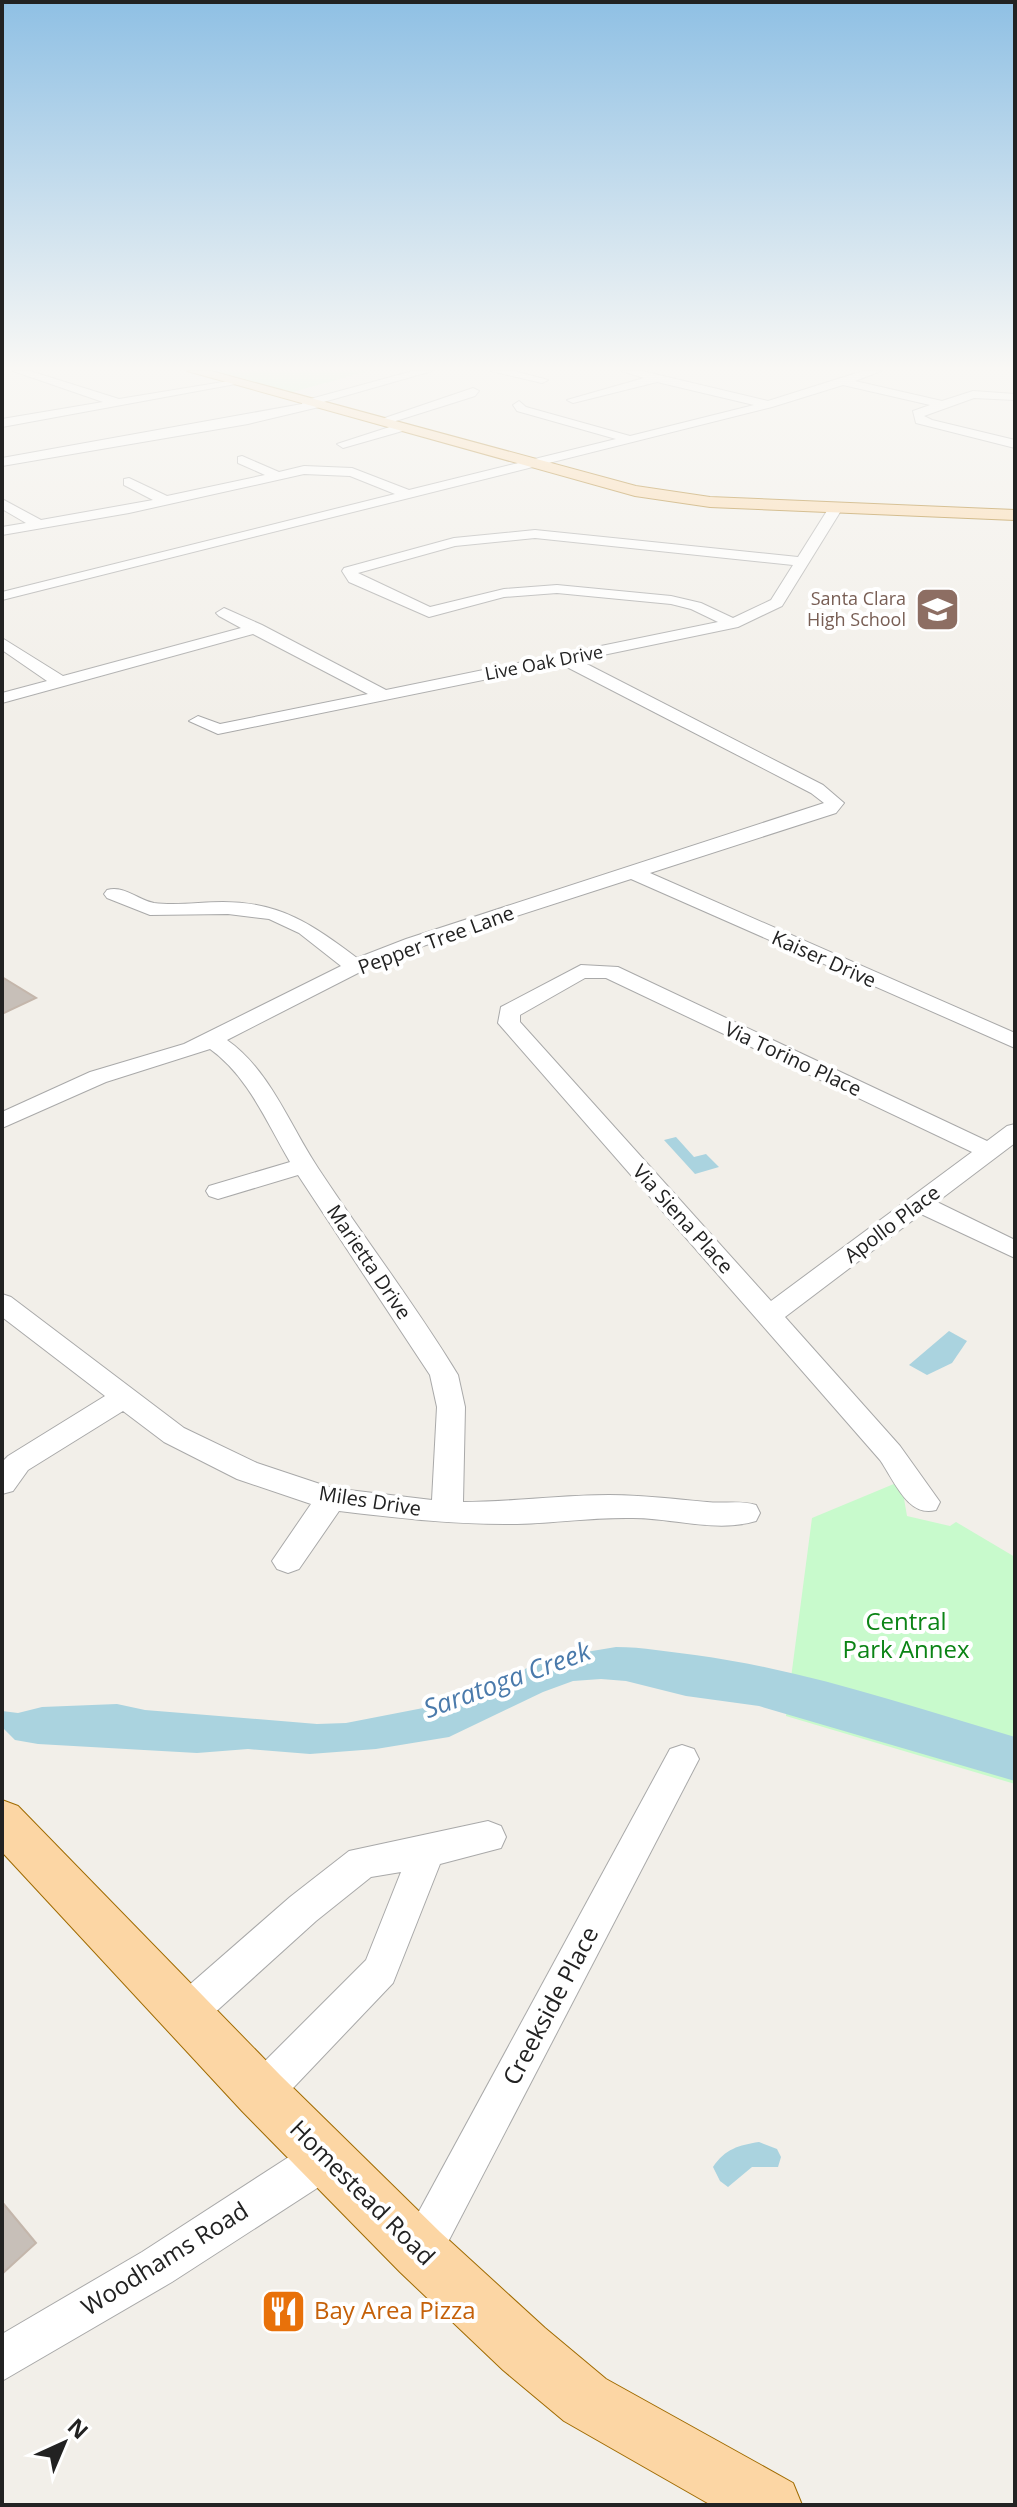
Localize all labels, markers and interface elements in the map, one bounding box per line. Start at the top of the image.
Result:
school or university icon: Santa Clara High School [913,585,961,633]
place label: Santa Clara High School [807,586,906,631]
street label: Live Oak Drive [483,639,605,685]
street label: Pepper Tree Lane [354,899,518,980]
street label: Kaiser Drive [768,924,881,994]
street label: Via Torino Place [720,1015,866,1102]
street label: Via Siena Place [627,1158,740,1279]
street label: Apollo Place [838,1179,945,1268]
street label: Marietta Drive [321,1199,418,1324]
street label: Miles Drive [317,1479,423,1522]
park label: Central Park Annex [842,1604,970,1665]
water label: Saratoga Creek [418,1632,596,1726]
street label: Creekside Place [494,1920,605,2090]
street label: Homestead Road [283,2112,443,2272]
street label: Woodhams Road [74,2193,254,2322]
restaurant icon: Bay Area Pizza [259,2287,307,2335]
place label: Bay Area Pizza [314,2293,475,2326]
north arrow [24,2403,104,2483]
text: N [62,2411,95,2445]

